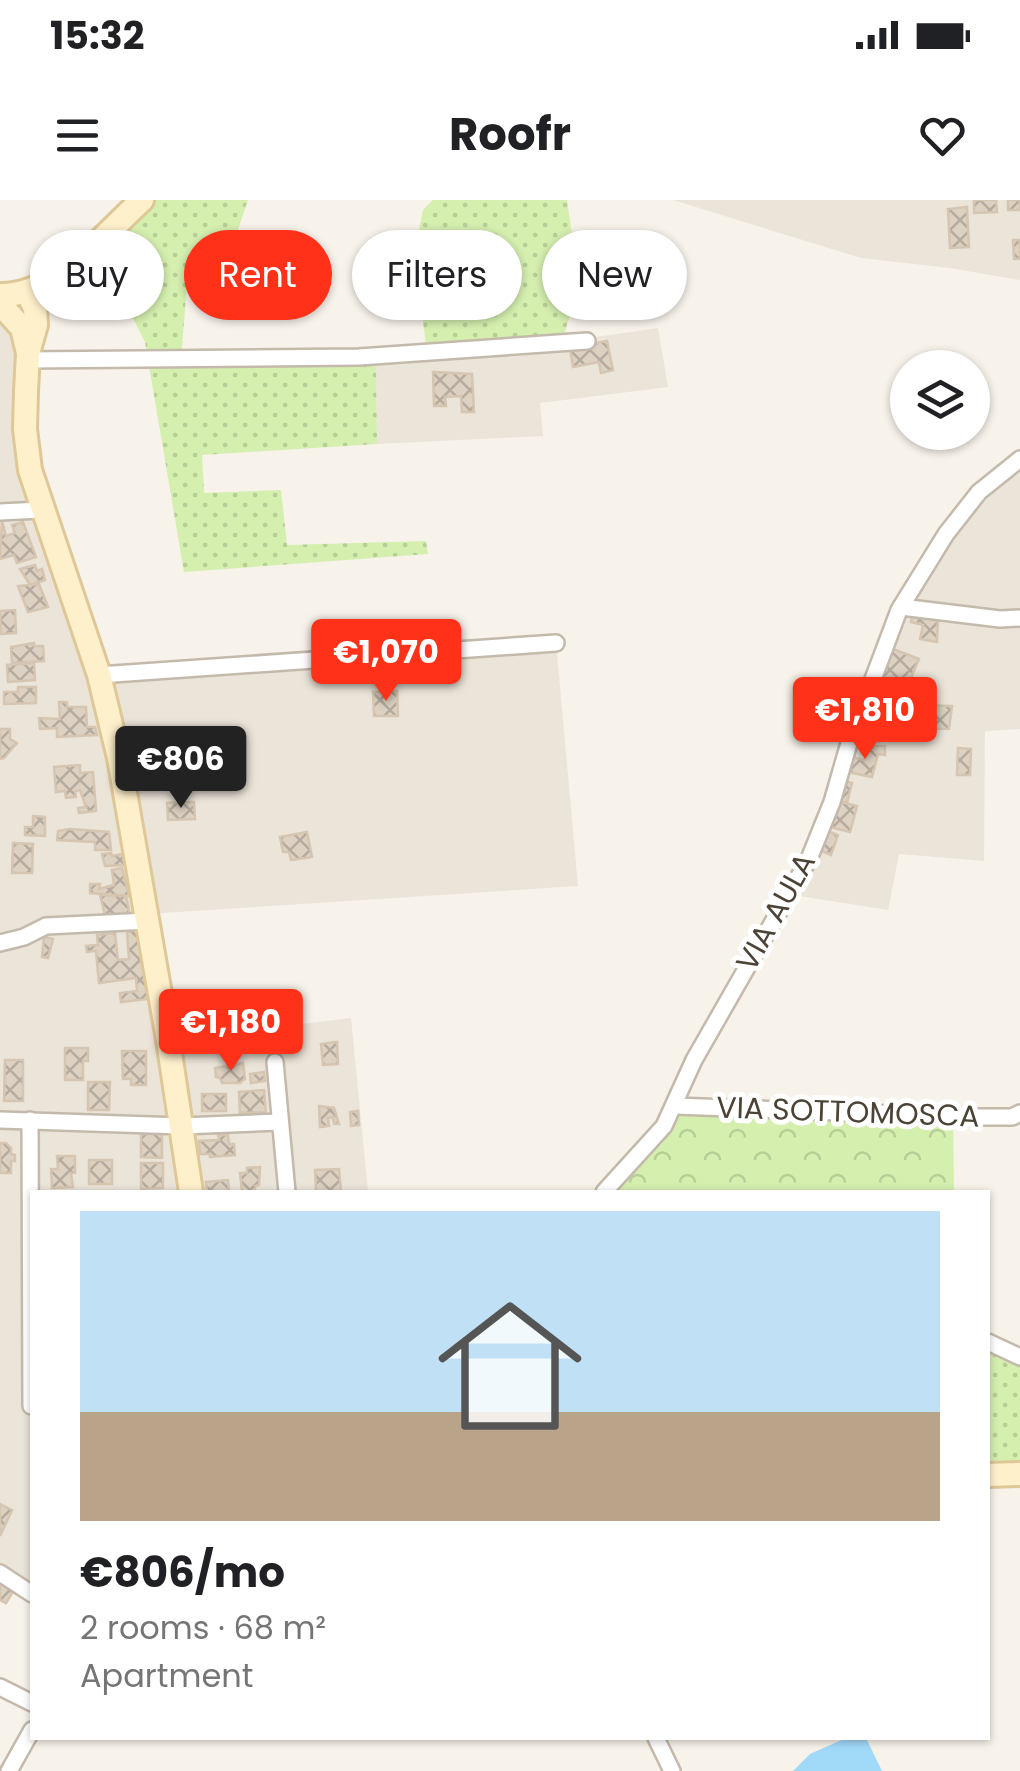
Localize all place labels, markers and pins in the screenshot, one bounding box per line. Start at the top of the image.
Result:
pin: €1,070 [305,619,467,704]
pin: €1,810 [784,677,946,762]
pin: €806 [122,726,240,811]
pin: €1,180 [150,989,312,1074]

